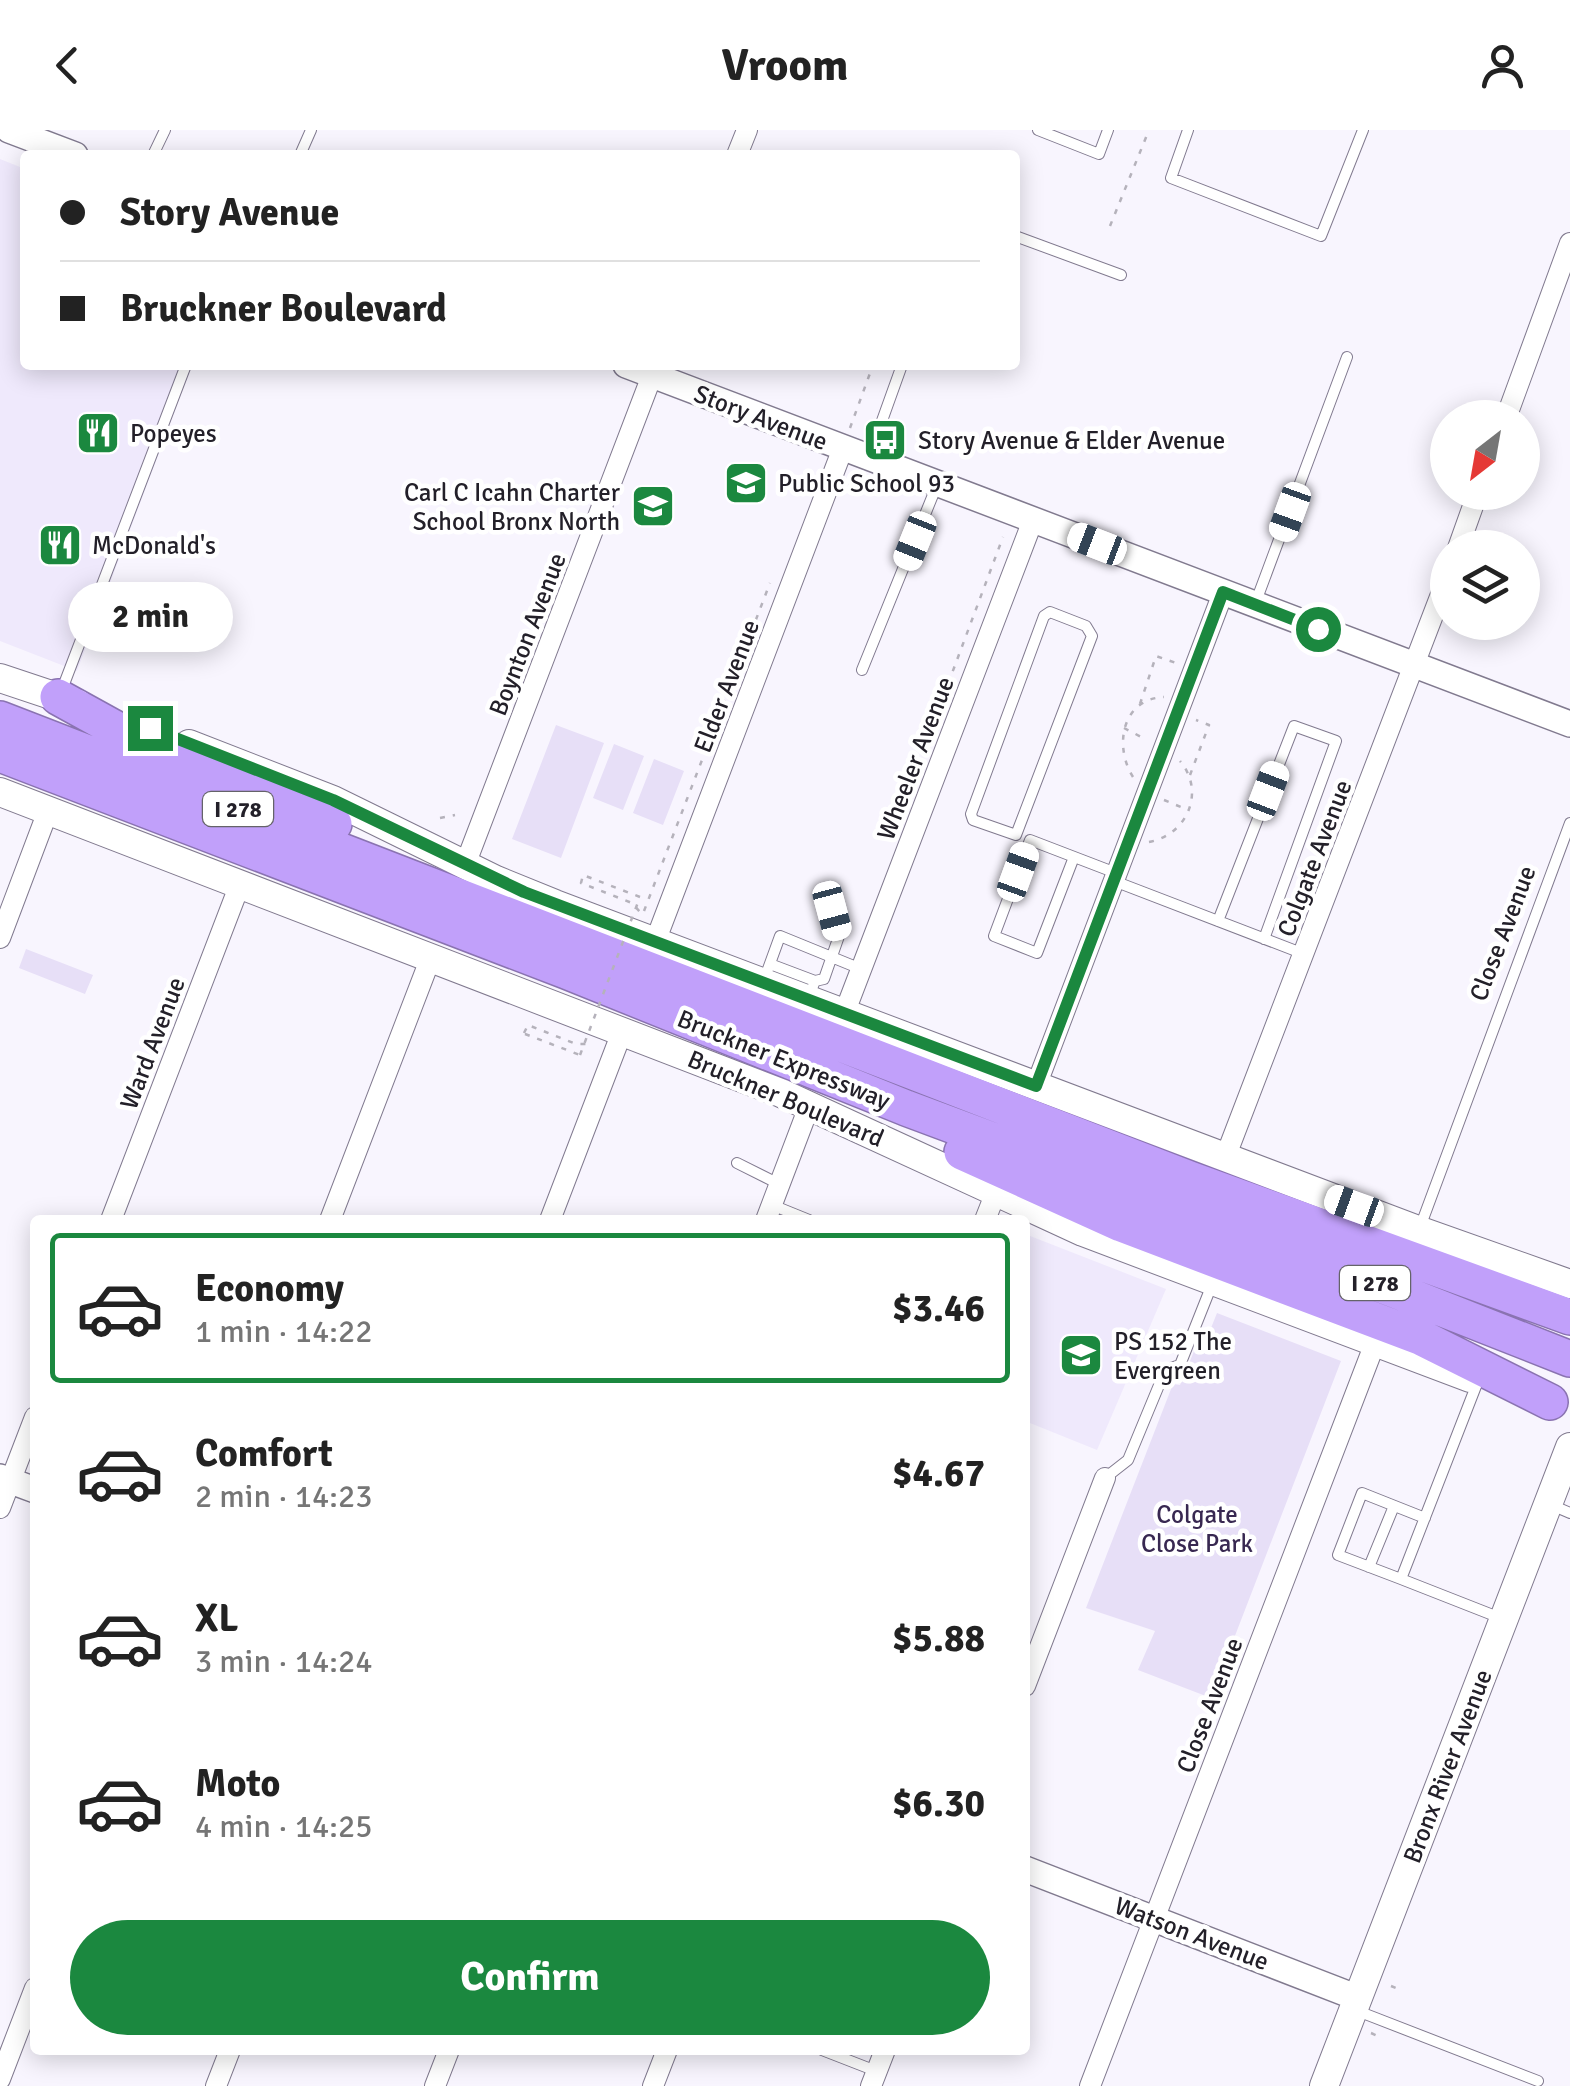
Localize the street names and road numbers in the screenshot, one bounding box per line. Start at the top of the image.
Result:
street label: Story Avenue [690,378,832,457]
street label: Boynton Avenue [482,548,573,720]
street label: Elder Avenue [687,615,766,757]
street label: Wheeler Avenue [870,672,961,844]
street label: Colgate Avenue [1270,775,1359,941]
road number: I 278 [203,792,273,826]
street label: Close Avenue [1462,861,1542,1005]
street label: Ward Avenue [113,973,192,1114]
street label: Bruckner Expressway [673,1003,895,1116]
street label: Bruckner Boulevard [683,1043,889,1154]
road number: I 278 [1340,1266,1410,1300]
street label: Close Avenue [1169,1633,1249,1777]
street label: Bronx River Avenue [1396,1665,1499,1867]
street label: Watson Avenue [1110,1890,1273,1977]

